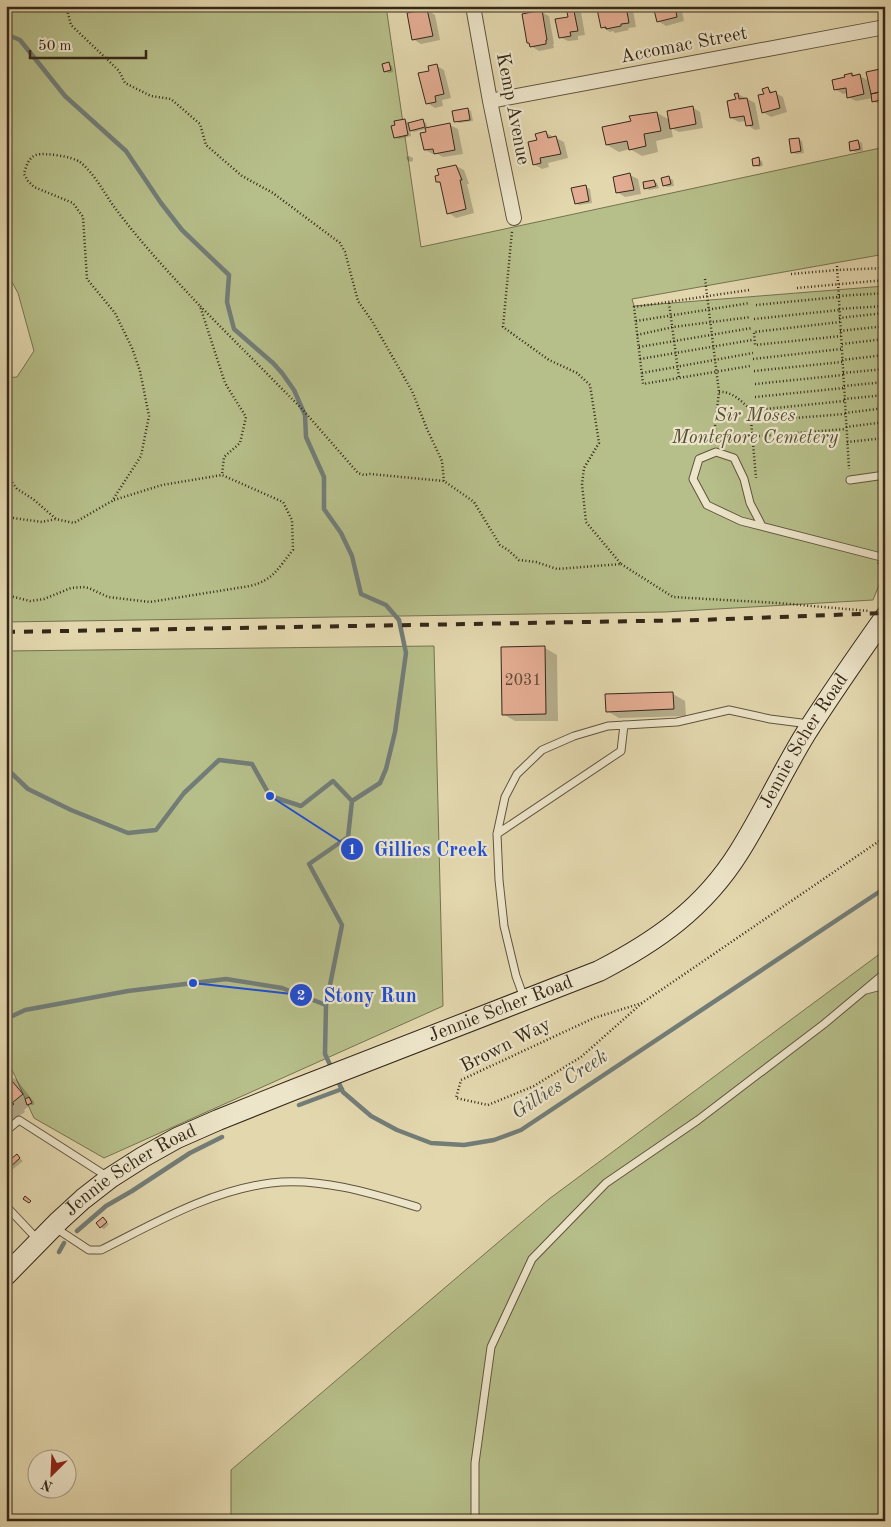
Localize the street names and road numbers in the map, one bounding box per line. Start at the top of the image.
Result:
street label: Accomac Street [619,24,749,68]
street label: Kemp Avenue [492,51,532,167]
street label: Jennie Scher Road [756,670,852,812]
street label: Jennie Scher Road [426,973,576,1046]
street label: Brown Way [458,1015,554,1077]
street label: Jennie Scher Road [61,1121,199,1220]

